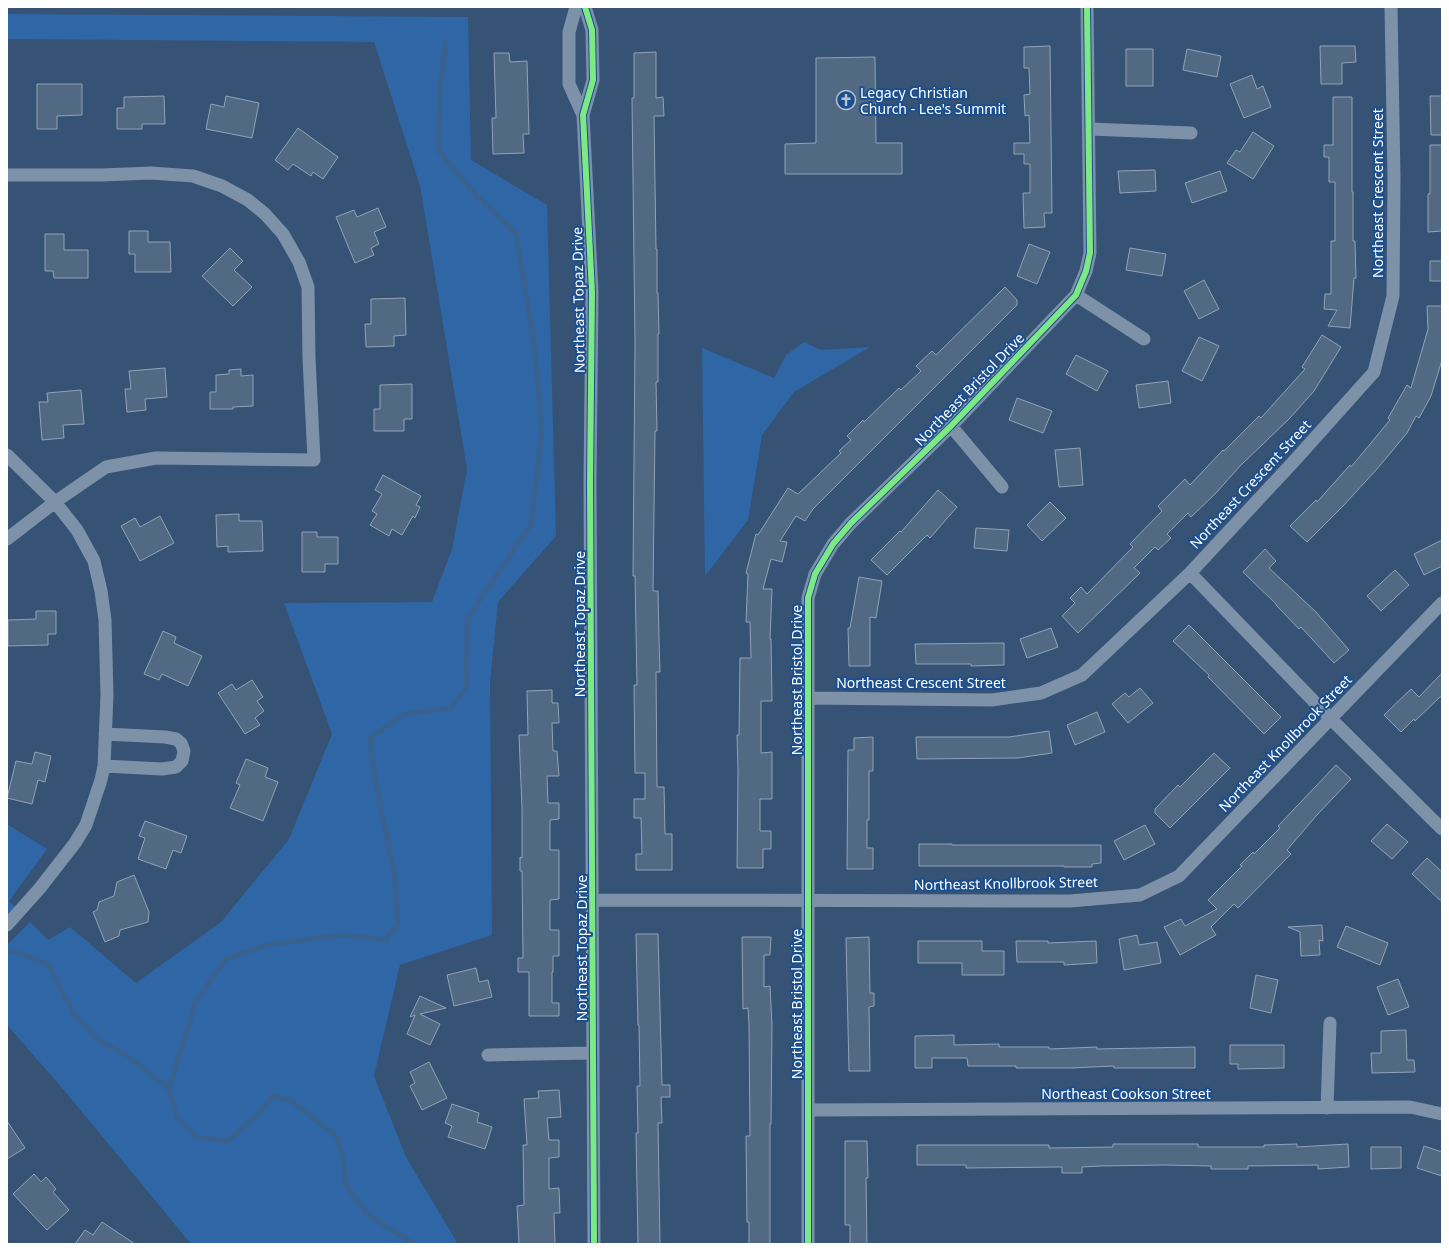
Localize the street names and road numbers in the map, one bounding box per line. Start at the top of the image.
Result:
street label: Northeast Crescent Street [1368,108,1387,278]
street label: Northeast Topaz Drive [567,227,589,373]
street label: Northeast Bristol Drive [910,328,1028,450]
street label: Northeast Crescent Street [1185,415,1315,553]
street label: Northeast Topaz Drive [570,551,589,697]
street label: Northeast Bristol Drive [787,605,806,755]
street label: Northeast Knollbrook Street [1214,670,1356,816]
street label: Northeast Crescent Street [836,673,1006,692]
street label: Northeast Knollbrook Street [914,872,1098,894]
street label: Northeast Topaz Drive [572,875,591,1021]
street label: Northeast Bristol Drive [787,929,806,1079]
street label: Northeast Cookson Street [1041,1084,1211,1103]

